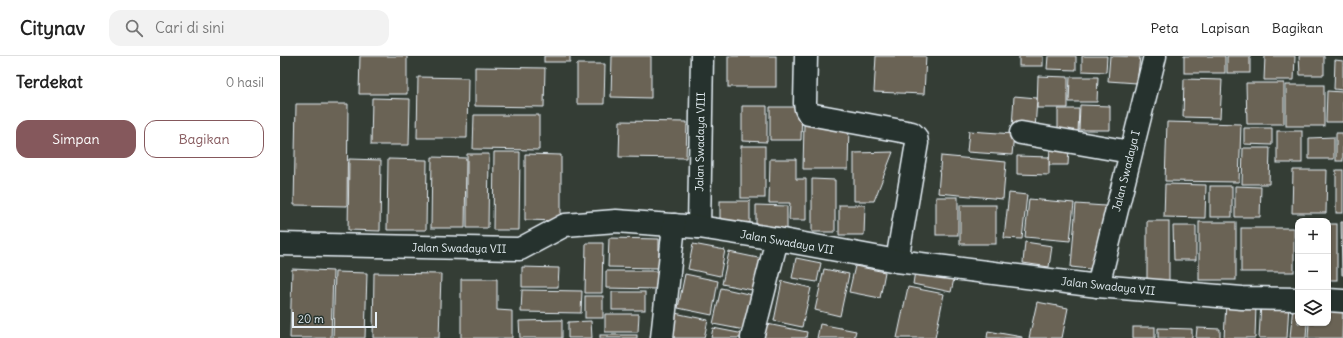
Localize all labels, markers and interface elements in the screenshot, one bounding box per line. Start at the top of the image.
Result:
search box [109,10,389,46]
text: Citynav [20,16,85,40]
icon: search [123,17,145,39]
text: Cari di sini [155,18,224,37]
text: Peta [1151,19,1179,37]
text: Lapisan [1201,19,1250,37]
text: Bagikan [1272,19,1323,37]
text: Terdekat [16,71,83,93]
text: 0 hasil [226,74,264,91]
street label: Jalan Swadaya VIII [692,92,708,192]
button: Simpan [16,120,136,158]
button: Bagikan [144,120,264,158]
street label: Jalan Swadaya I [1109,129,1143,213]
map controls [1295,218,1331,326]
button: + [1295,218,1331,254]
street label: Jalan Swadaya VII [739,227,835,257]
street label: Jalan Swadaya VII [412,240,507,256]
button: − [1295,254,1331,290]
street label: Jalan Swadaya VII [1060,274,1156,298]
button: layers [1295,290,1331,326]
scale bar [292,310,377,329]
text: 20 m [298,312,324,326]

